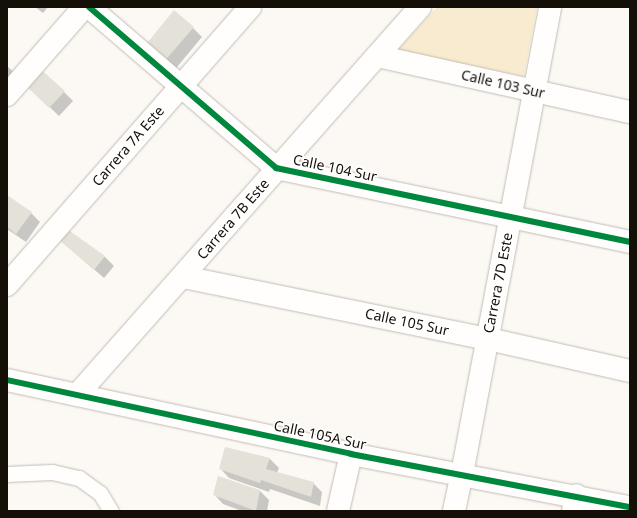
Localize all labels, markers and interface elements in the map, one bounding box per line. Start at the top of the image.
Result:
street label: Calle 103 Sur [460,66,546,102]
street label: Carrera 7A Este [89,102,167,190]
street label: Calle 104 Sur [292,151,378,185]
street label: Carrera 7B Este [194,175,272,263]
street label: Carrera 7D Este [480,231,516,335]
street label: Calle 105 Sur [364,305,450,339]
street label: Calle 105A Sur [272,417,368,453]

